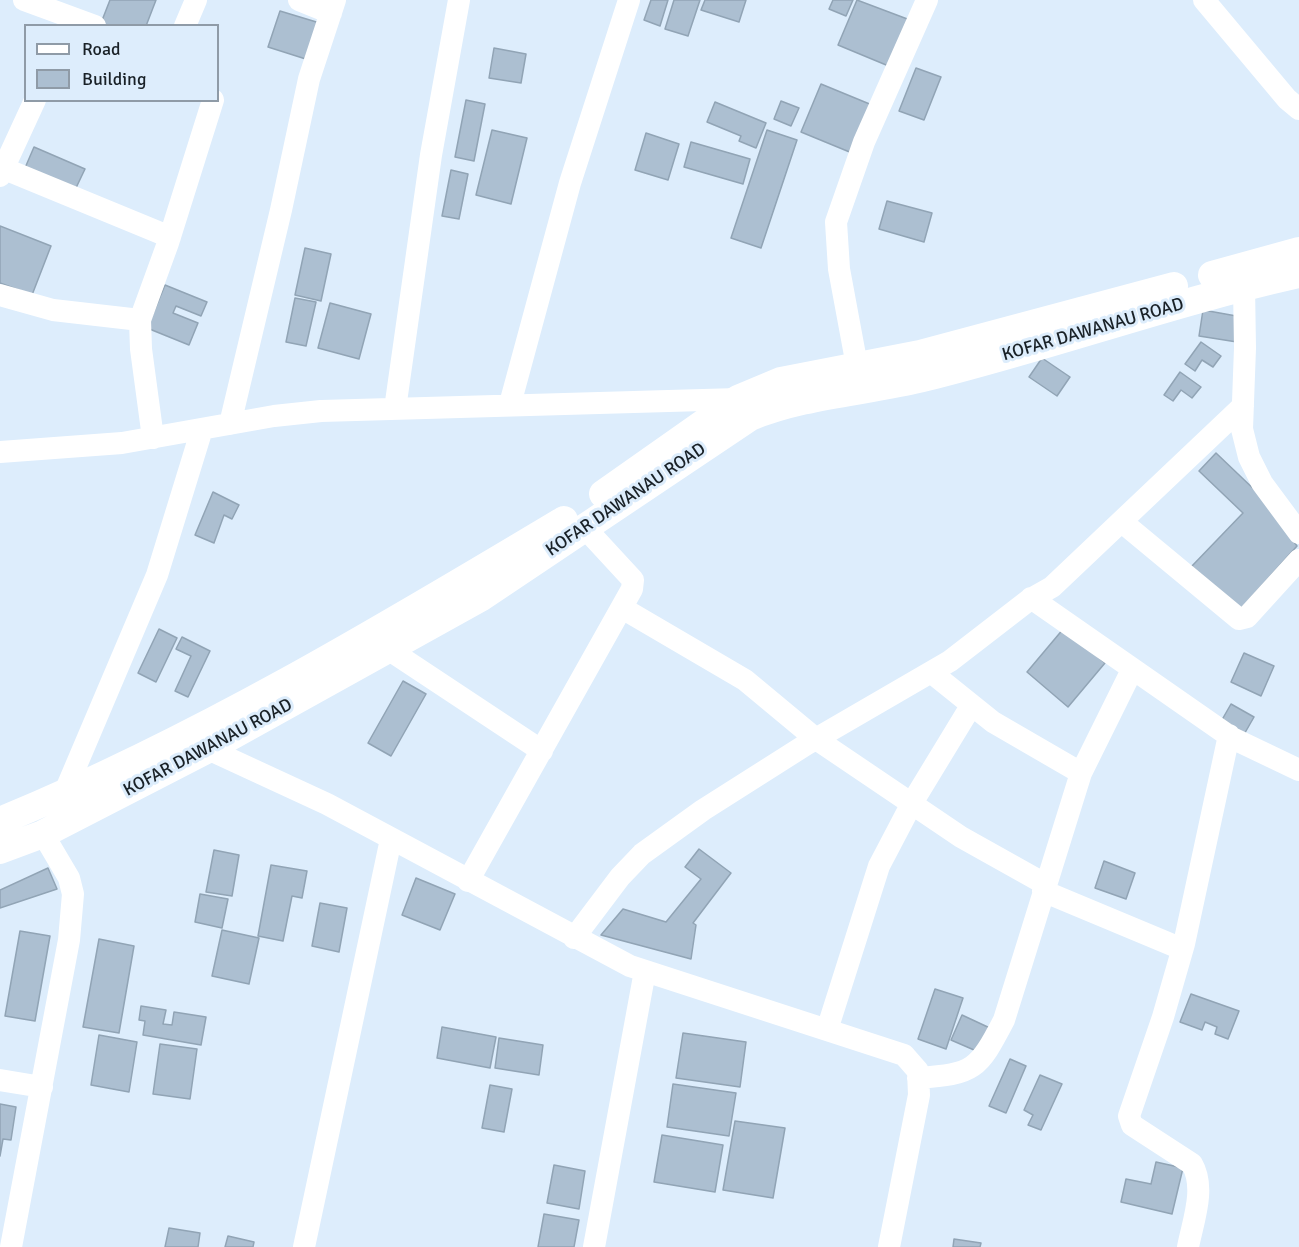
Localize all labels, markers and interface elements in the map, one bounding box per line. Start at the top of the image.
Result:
legend [24,24,219,102]
text: Road [82,38,121,60]
text: Building [82,68,146,90]
street label: KOFAR DAWANAU ROAD [1000,294,1186,366]
street label: KOFAR DAWANAU ROAD [542,438,710,562]
street label: KOFAR DAWANAU ROAD [120,694,296,802]

